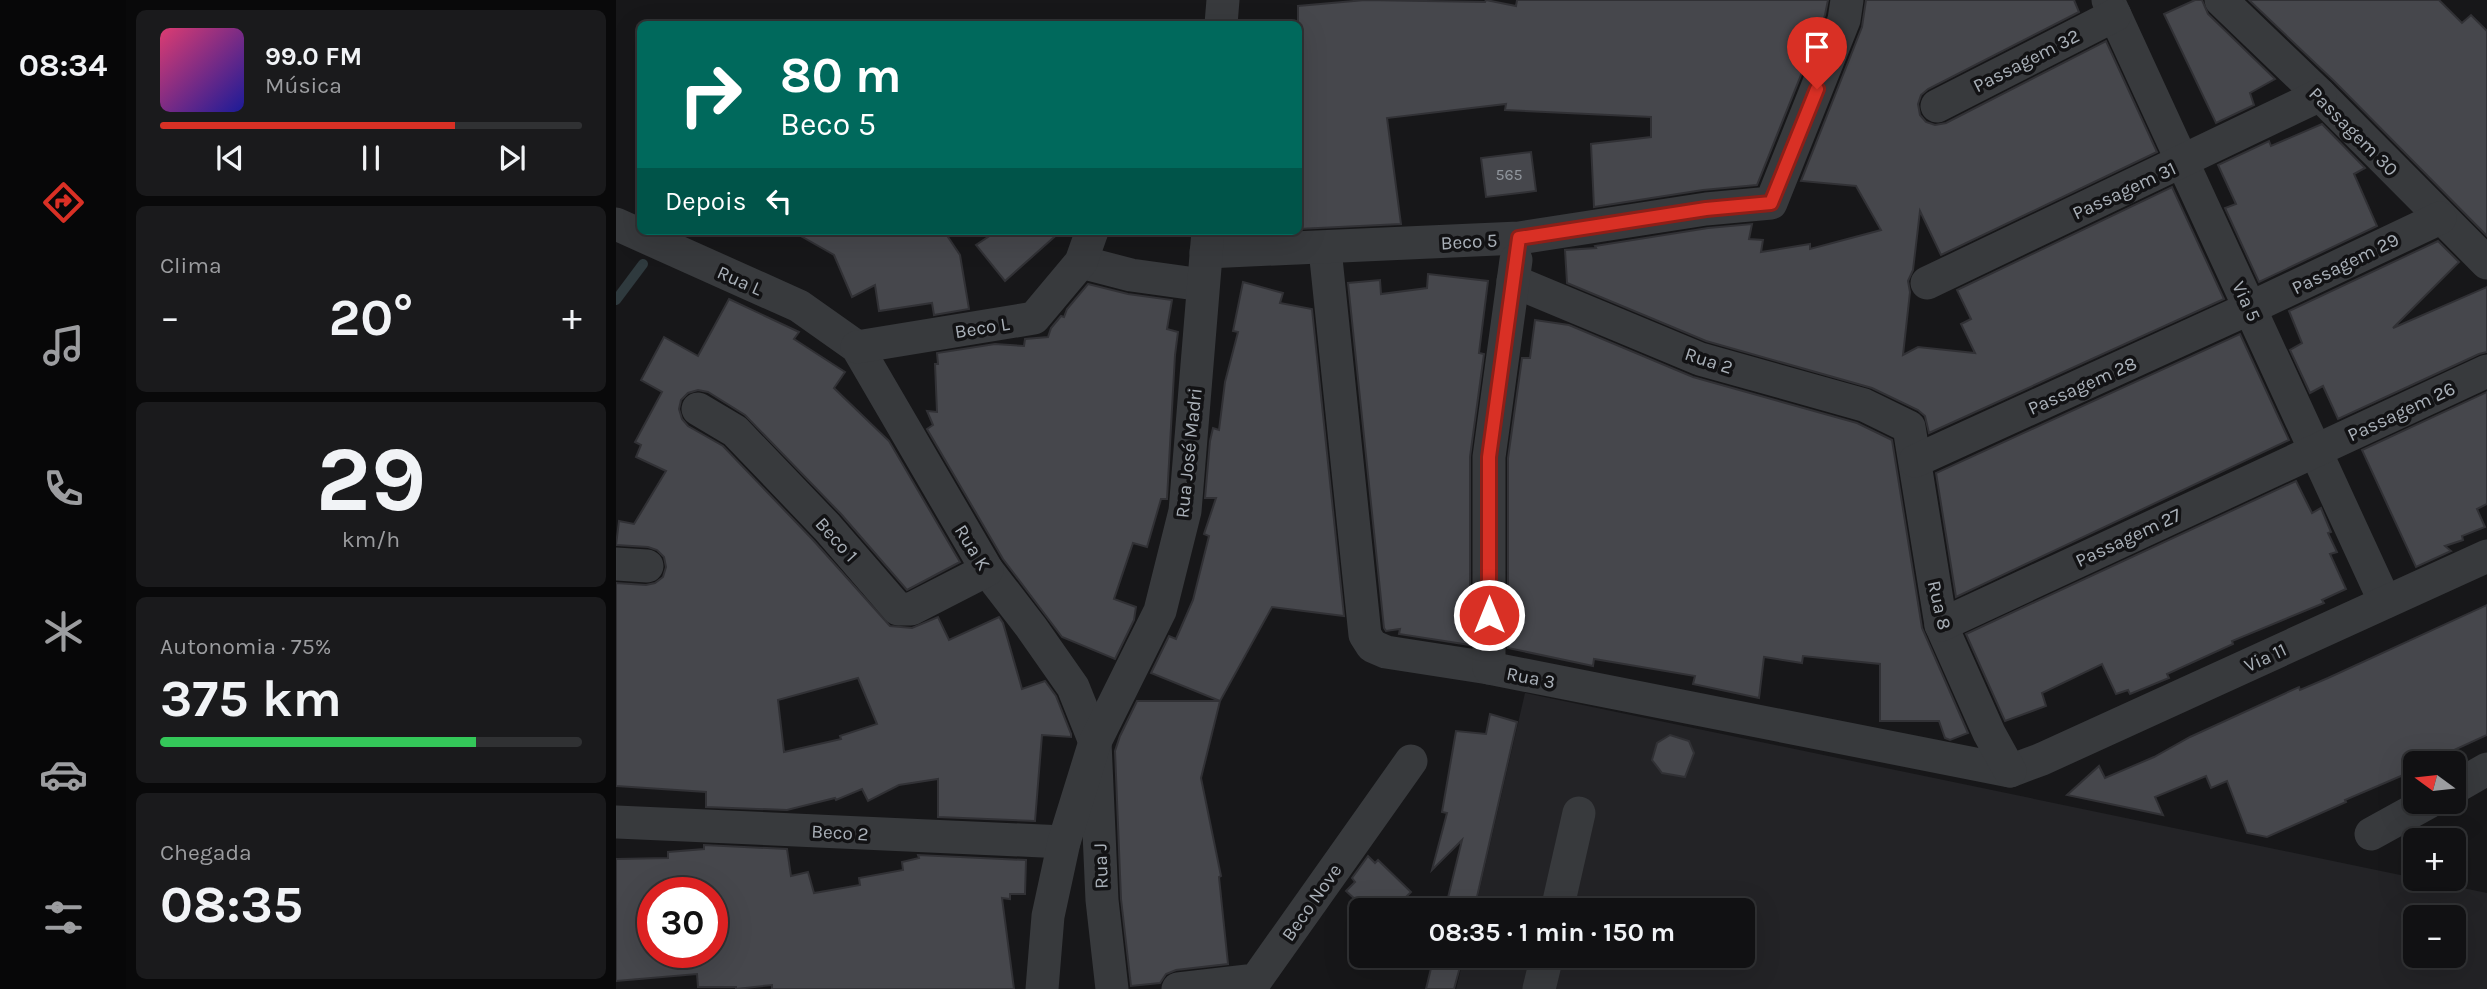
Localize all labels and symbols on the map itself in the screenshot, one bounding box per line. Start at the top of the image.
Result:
pin [1787,17,1847,89]
street label: Passagem 32 [1970,25,2083,97]
street label: Passagem 30 [2304,83,2402,181]
street label: Passagem 31 [2069,157,2180,224]
house number: 565 [1495,165,1523,184]
street label: Passagem 29 [2288,229,2402,299]
street label: Beco 5 [1440,230,1498,254]
street label: Rua L [714,261,766,301]
street label: Via 5 [2227,278,2265,325]
street label: Beco L [953,313,1011,343]
street label: Rua 2 [1682,343,1735,379]
street label: Passagem 28 [2025,352,2140,420]
street label: Passagem 26 [2344,377,2459,446]
street label: Rua José Madri [1171,387,1207,519]
street label: Passagem 27 [2072,504,2185,572]
street label: Beco 1 [811,513,862,567]
street label: Rua K [950,521,995,575]
position arrow [1452,578,1526,652]
street label: Rua 8 [1923,578,1955,632]
street label: Via 11 [2241,639,2290,677]
street label: Rua 3 [1504,662,1557,693]
north arrow [2403,751,2466,814]
street label: Beco 2 [811,821,869,845]
street label: Rua J [1089,843,1113,889]
street label: Beco Nove [1277,860,1346,945]
speed limit sign: 30 [637,877,728,968]

